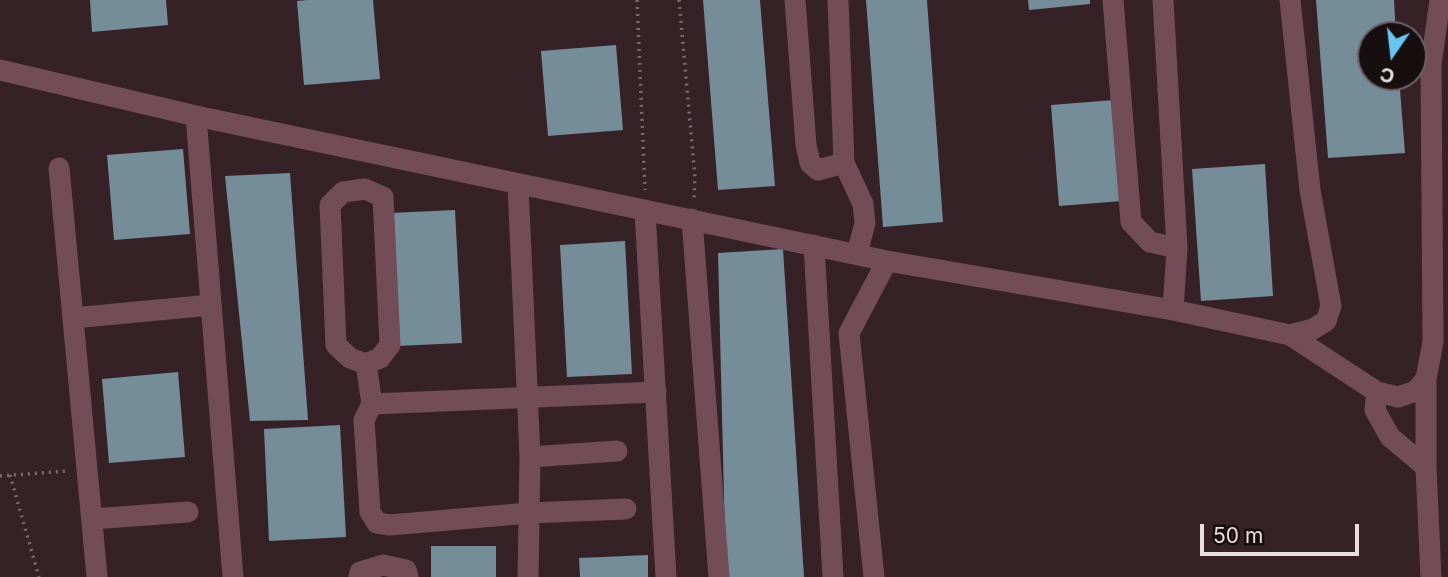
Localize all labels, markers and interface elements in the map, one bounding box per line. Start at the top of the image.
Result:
north arrow [1357,21,1427,91]
text: С [1378,62,1397,88]
scale bar [1203,510,1362,554]
text: 50 m [1213,523,1263,548]

